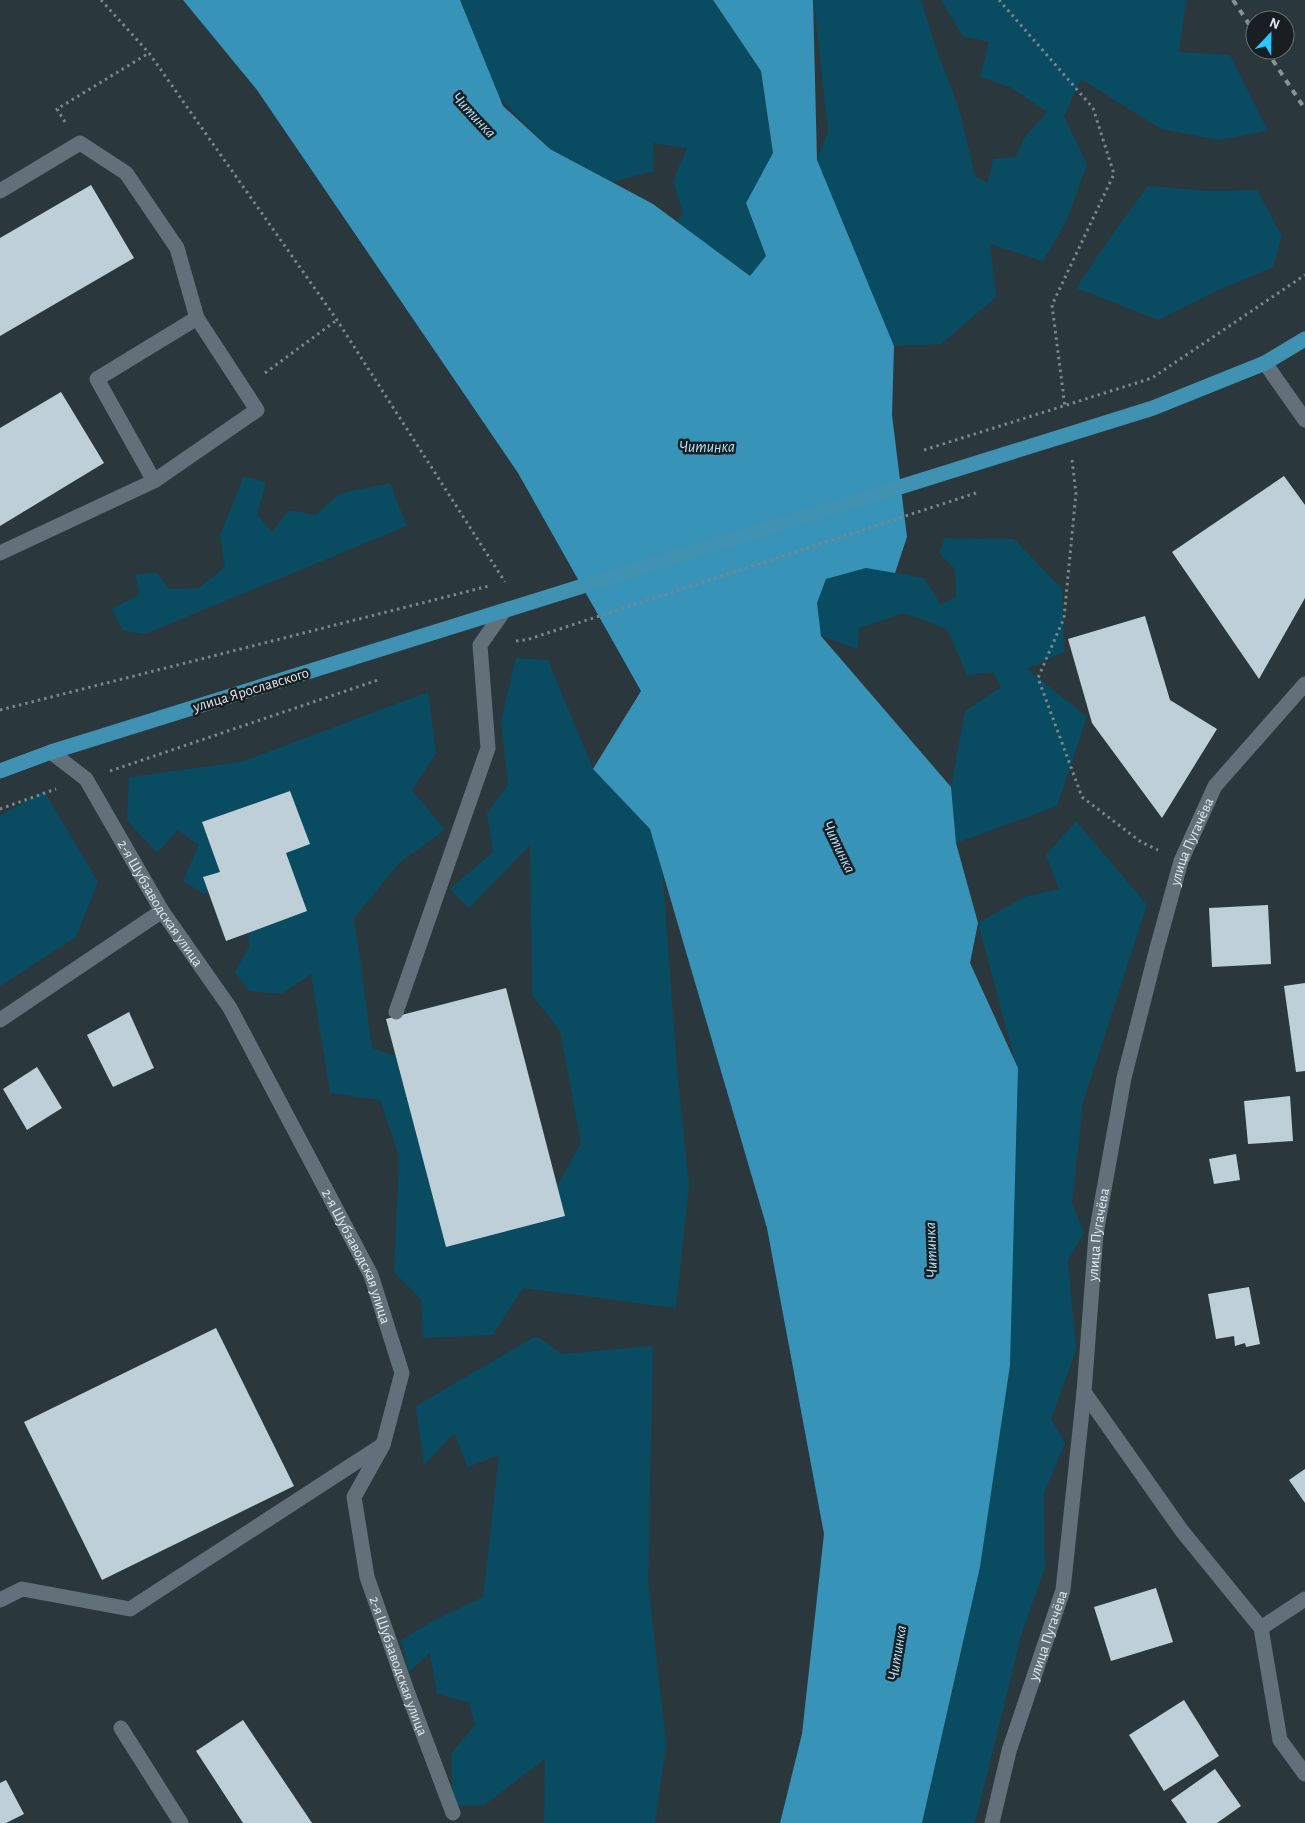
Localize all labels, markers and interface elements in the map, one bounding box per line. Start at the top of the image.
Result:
north arrow [1245,10,1295,60]
text: N [1267,16,1282,32]
water label: Читинка [449,89,499,141]
water label: Читинка [679,439,735,455]
street label: улица Ярославского [190,665,311,715]
street label: улица Пугачёва [1167,795,1216,888]
water label: Читинка [820,818,858,876]
street label: 2-я Шубзаводская улица [115,837,206,969]
street label: 2-я Шубзаводская улица [319,1186,393,1326]
street label: улица Пугачёва [1085,1187,1112,1283]
water label: Читинка [922,1222,940,1278]
street label: улица Пугачёва [1025,1588,1070,1683]
street label: 2-я Шубзаводская улица [367,1594,431,1738]
water label: Читинка [885,1624,909,1682]

